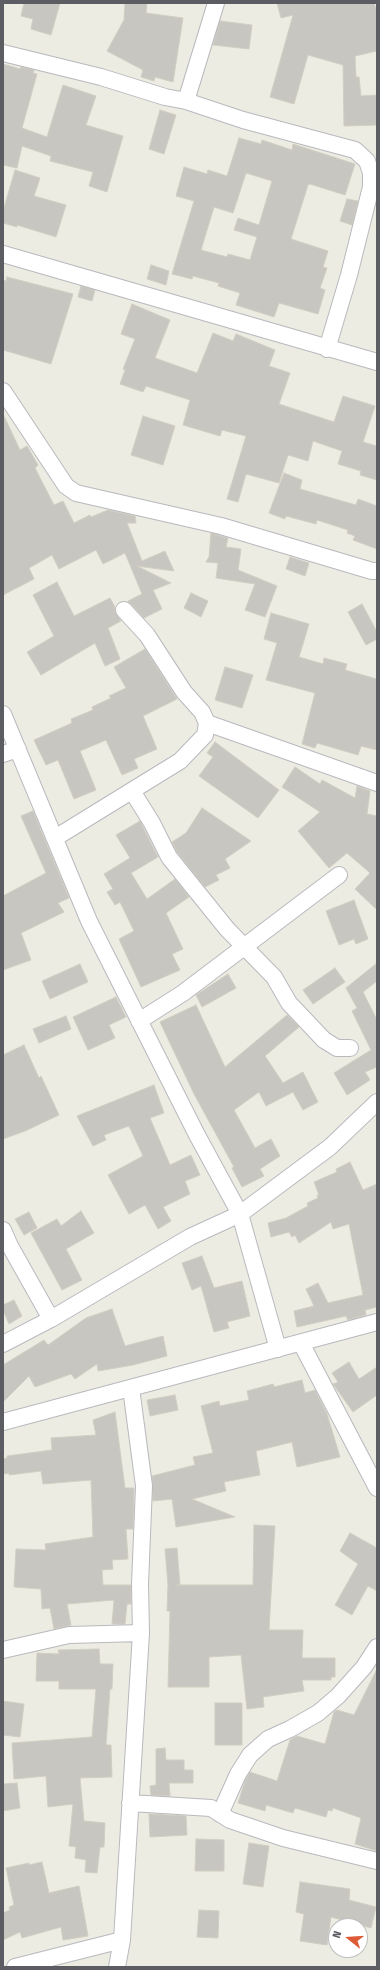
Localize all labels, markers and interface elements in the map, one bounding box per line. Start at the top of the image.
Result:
north arrow [328,1918,368,1958]
text: N [330,1930,344,1940]

